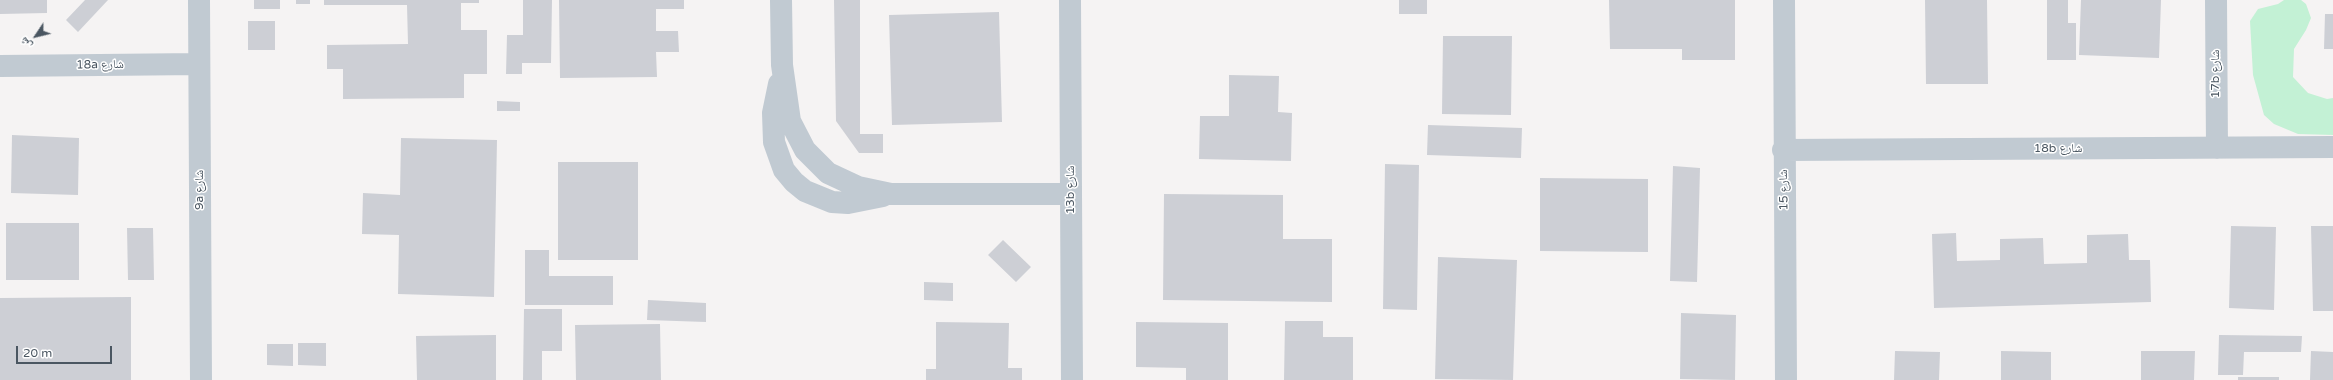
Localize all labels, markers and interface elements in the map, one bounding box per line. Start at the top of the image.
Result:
north arrow [16,16,56,56]
text: ش [17,35,34,52]
street label: 17b شارع [2209,50,2223,98]
street label: 18a شارع [76,57,124,73]
street label: 18b شارع [2034,142,2082,156]
street label: 13b شارع [1064,166,1078,214]
street label: شارع 15 [1776,169,1792,211]
street label: 9a شارع [193,170,207,210]
scale bar [18,338,114,364]
text: 20 m [23,346,52,360]

